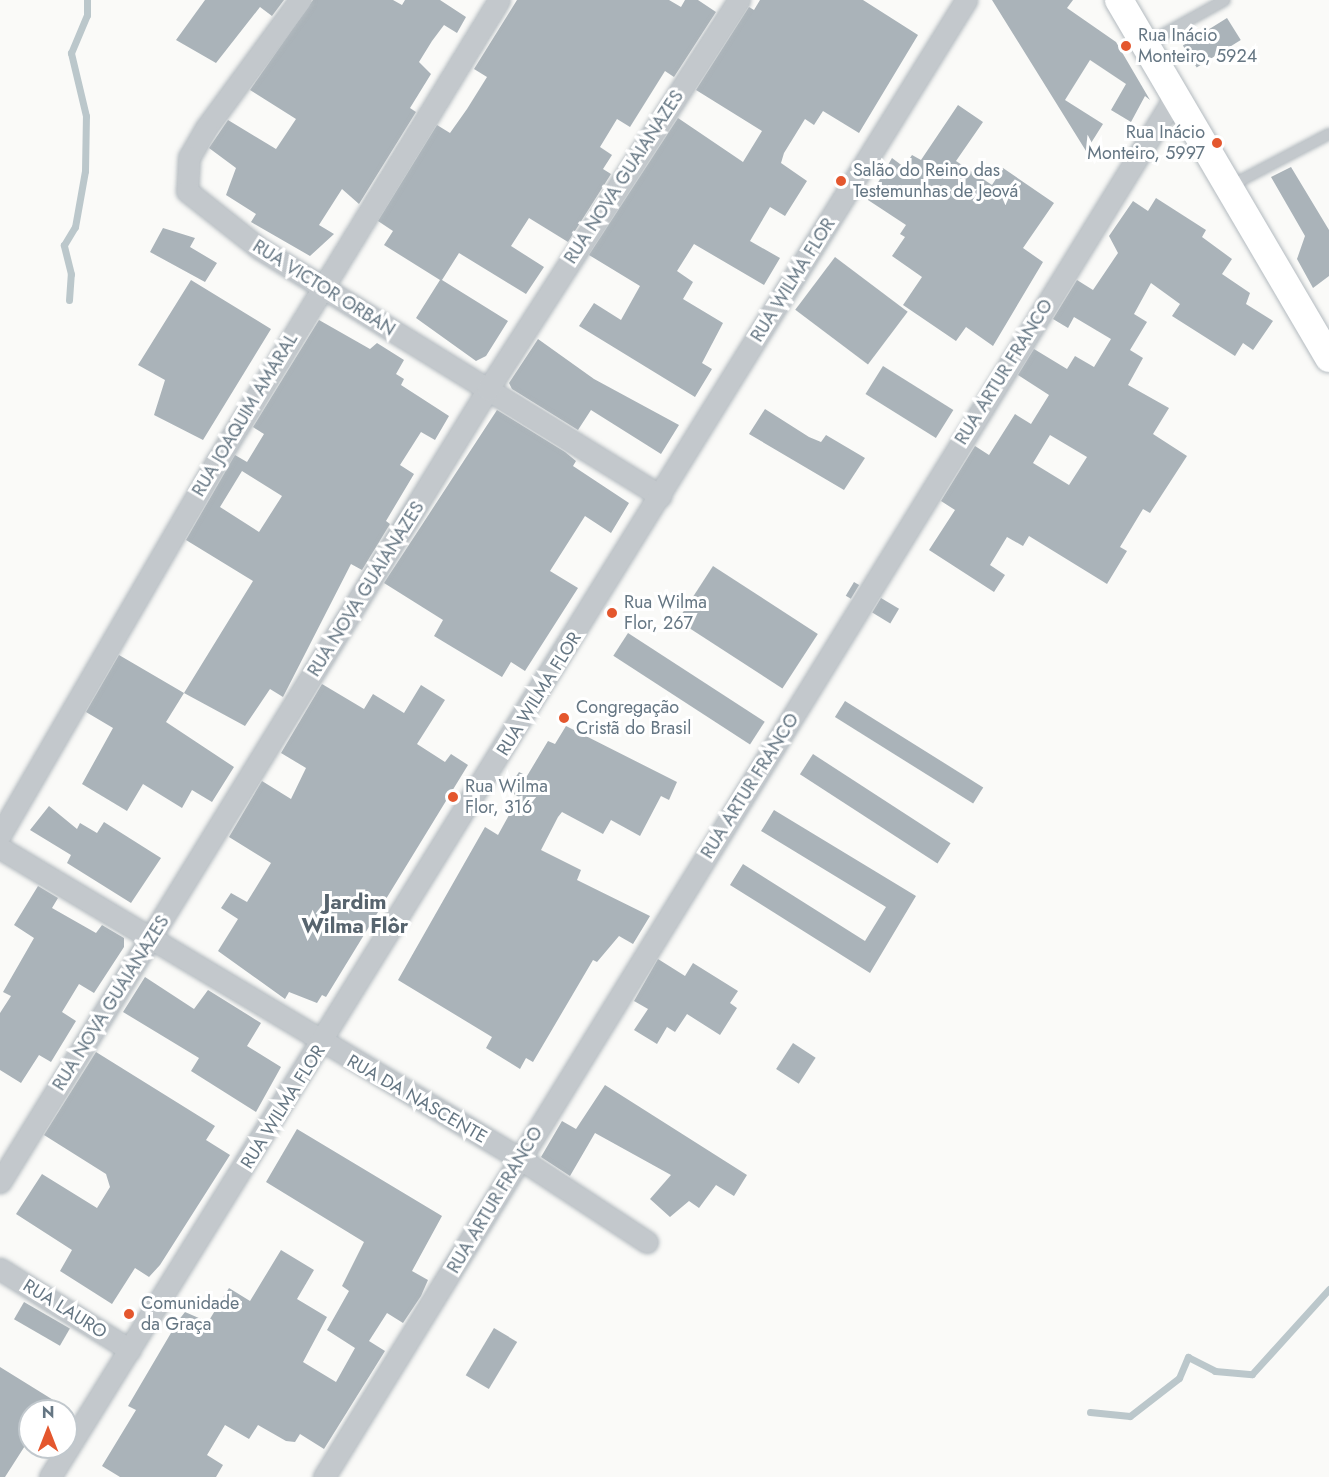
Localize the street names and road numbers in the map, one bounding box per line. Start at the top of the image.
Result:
street label: RUA NOVA GUAIANAZES [560,86,688,268]
street label: RUA WILMA FLOR [746,214,840,346]
street label: RUA VICTOR ORBAN [249,235,399,341]
street label: RUA ARTUR FRANCO [951,295,1057,449]
street label: RUA JOAQUIM AMARAL [188,330,302,500]
street label: RUA NOVA GUAIANAZES [303,497,429,681]
street label: RUA WILMA FLOR [492,628,586,760]
street label: RUA ARTUR FRANCO [697,709,803,863]
street label: RUA NOVA GUAIANAZES [48,911,174,1095]
street label: RUA WILMA FLOR [236,1041,330,1173]
street label: RUA DA NASCENTE [343,1050,491,1148]
street label: RUA ARTUR FRANCO [443,1123,547,1277]
street label: RUA LAURO [19,1275,111,1343]

